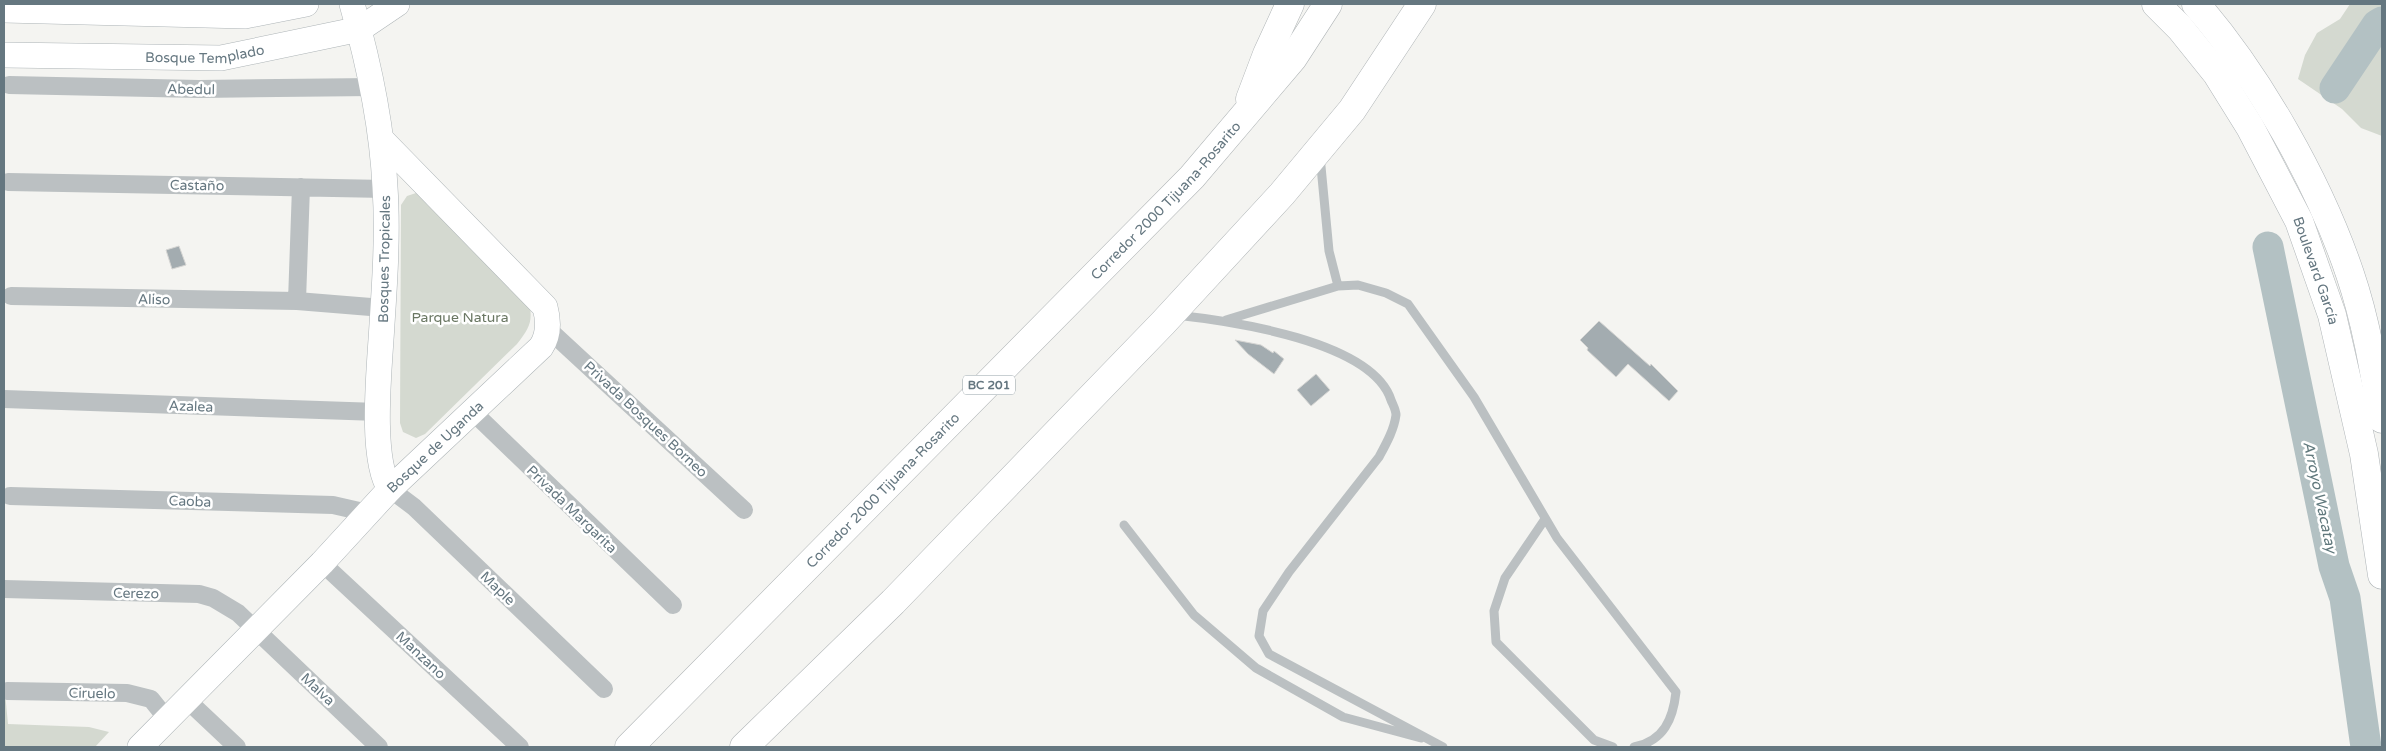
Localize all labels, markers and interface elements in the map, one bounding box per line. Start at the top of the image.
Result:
street label: Bosque Templado [145,41,266,67]
street label: Abedul [167,81,215,98]
street label: Corredor 2000 Tijuana-Rosarito [1087,118,1245,284]
street label: Castaño [170,177,224,194]
street label: Bosques Tropicales [375,195,394,323]
street label: Boulevard García [2289,214,2342,326]
street label: Aliso [138,291,170,308]
park label: Parque Natura [411,309,509,326]
street label: Privada Bosques Borneo [580,358,711,481]
road number: BC 201 [963,376,1015,394]
street label: Azalea [168,397,214,416]
street label: Bosque de Uganda [383,398,487,497]
street label: Corredor 2000 Tijuana-Rosarito [803,409,963,572]
water label: Arroyo Wacatay [2299,440,2341,556]
street label: Privada Margarita [523,462,620,557]
street label: Caoba [168,492,212,511]
street label: Maple [477,568,519,609]
street label: Cerezo [113,585,159,602]
street label: Manzano [392,628,449,683]
street label: Malva [297,669,338,709]
street label: Ciruelo [68,685,116,702]

